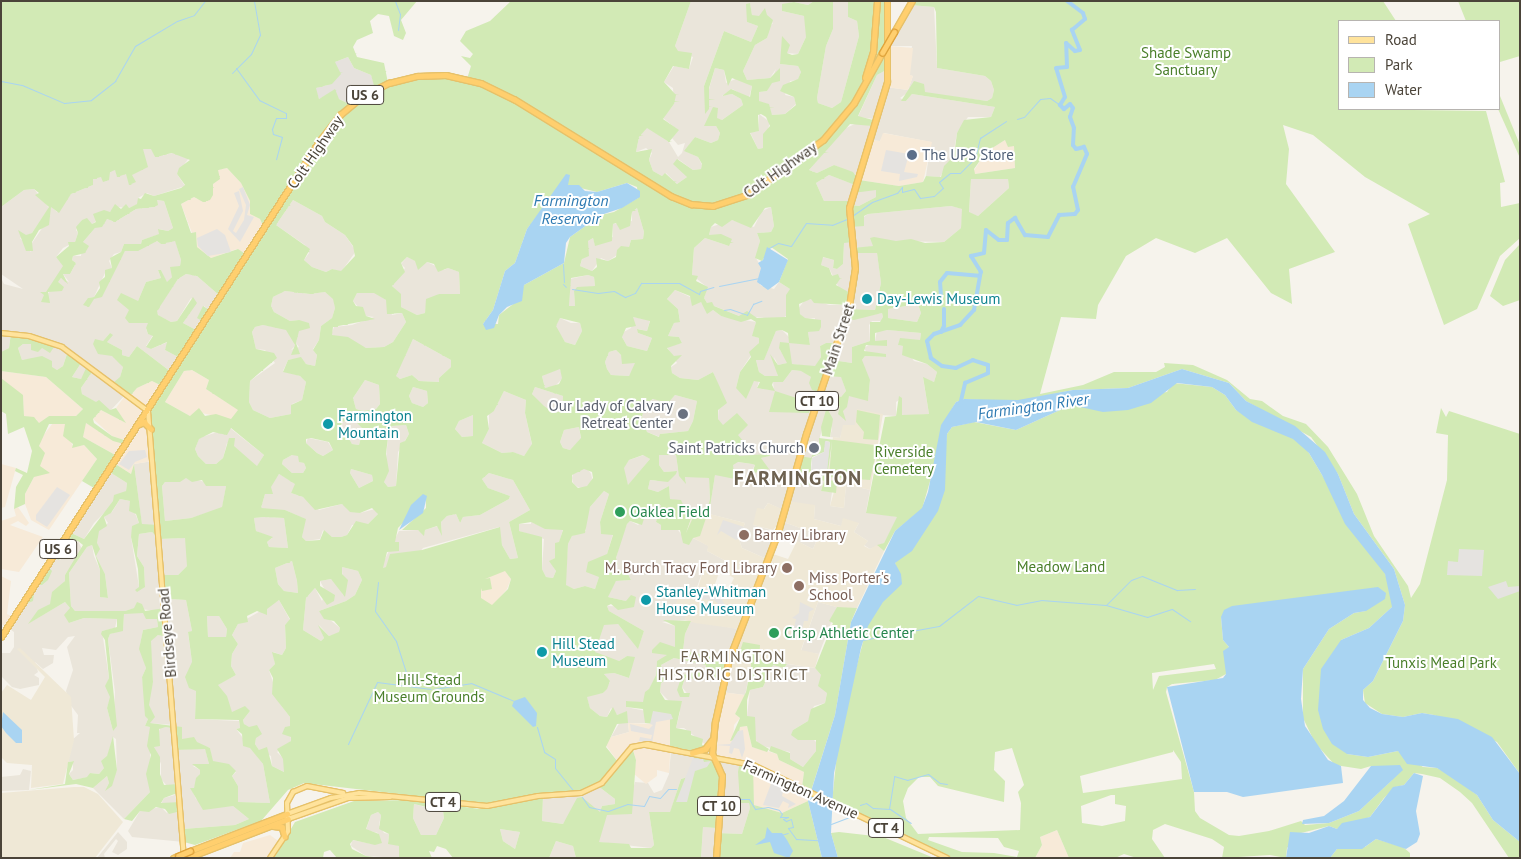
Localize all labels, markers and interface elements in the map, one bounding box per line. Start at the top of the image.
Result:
legend [1338,20,1501,110]
text: Road [1385,30,1417,49]
park label: Shade Swamp Sanctuary [1141,43,1231,78]
text: Park [1385,55,1413,74]
text: Water [1385,80,1422,99]
road number: US 6 [345,84,385,106]
street label: Colt Highway [283,112,347,192]
street label: Colt Highway [740,138,820,202]
place label: The UPS Store [922,146,1014,164]
marker: The UPS Store [906,149,918,161]
water label: Farmington Reservoir [533,190,609,228]
place label: Day-Lewis Museum [877,290,1000,308]
marker: Day-Lewis Museum [861,293,873,305]
street label: Main Street [818,301,858,377]
water label: Farmington River [976,389,1090,423]
road number: CT 10 [794,390,840,412]
place label: Our Lady of Calvary Retreat Center [548,396,673,431]
place label: Farmington Mountain [338,406,412,441]
marker: Our Lady of Calvary Retreat Center [677,408,689,420]
marker: Farmington Mountain [322,418,334,430]
place label: Saint Patricks Church [669,439,804,457]
marker: Saint Patricks Church [808,442,820,454]
park label: Riverside Cemetery [874,442,934,477]
district label: FARMINGTON [733,466,863,490]
place label: Oaklea Field [630,503,710,521]
marker: Oaklea Field [614,506,626,518]
place label: Barney Library [754,526,846,544]
marker: Barney Library [738,529,750,541]
road number: US 6 [38,538,78,560]
park label: Meadow Land [1016,558,1106,576]
place label: M. Burch Tracy Ford Library [603,559,777,577]
marker: M. Burch Tracy Ford Library [781,562,793,574]
place label: Miss Porter's School [809,568,889,603]
marker: Miss Porter's School [793,580,805,592]
place label: Stanley-Whitman House Museum [656,582,766,617]
street label: Birdseye Road [154,588,180,678]
marker: Stanley-Whitman House Museum [640,594,652,606]
place label: Crisp Athletic Center [784,624,915,642]
marker: Crisp Athletic Center [768,627,780,639]
place label: Hill Stead Museum [552,634,615,669]
marker: Hill Stead Museum [536,646,548,658]
district label: FARMINGTON HISTORIC DISTRICT [655,646,811,684]
park label: Tunxis Mead Park [1385,654,1497,672]
park label: Hill-Stead Museum Grounds [373,670,485,705]
street label: Farmington Avenue [740,755,862,823]
road number: CT 4 [424,790,462,814]
road number: CT 10 [696,794,742,818]
road number: CT 4 [867,816,905,840]

